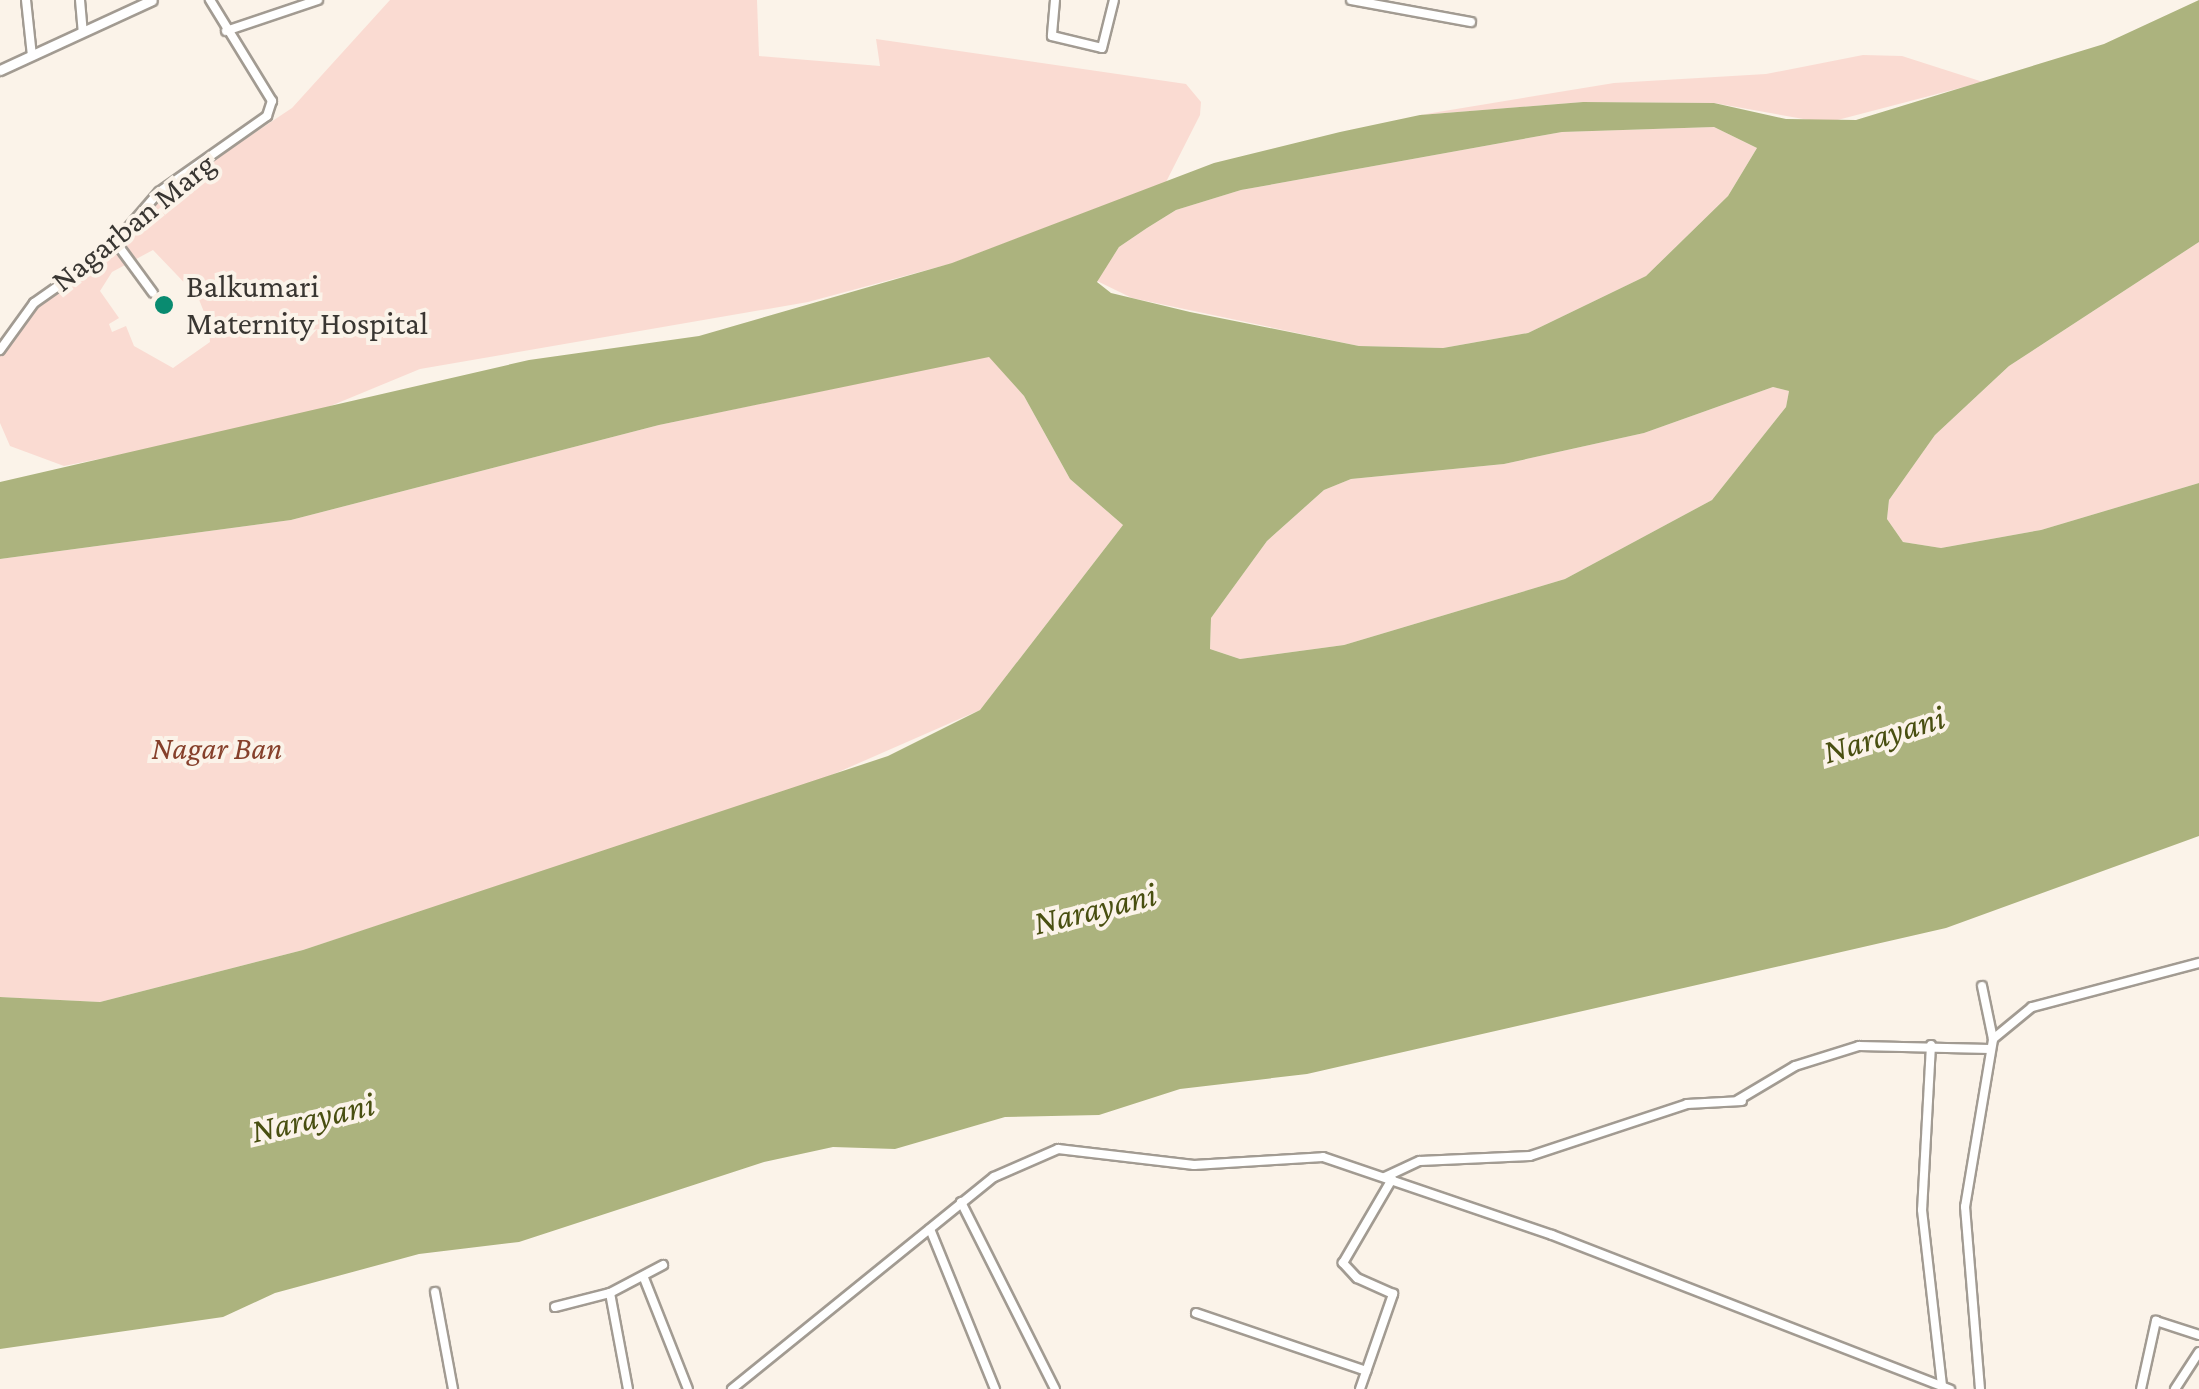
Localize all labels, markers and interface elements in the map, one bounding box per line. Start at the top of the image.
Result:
street label: Nagarban Marg [44,144,222,300]
place label: Balkumari Maternity Hospital [186,268,428,343]
marker: Balkumari Maternity Hospital [151,292,177,318]
water label: Narayani [1818,697,1950,773]
park label: Nagar Ban [152,729,282,767]
water label: Narayani [1029,873,1161,945]
water label: Narayani [247,1083,379,1153]

